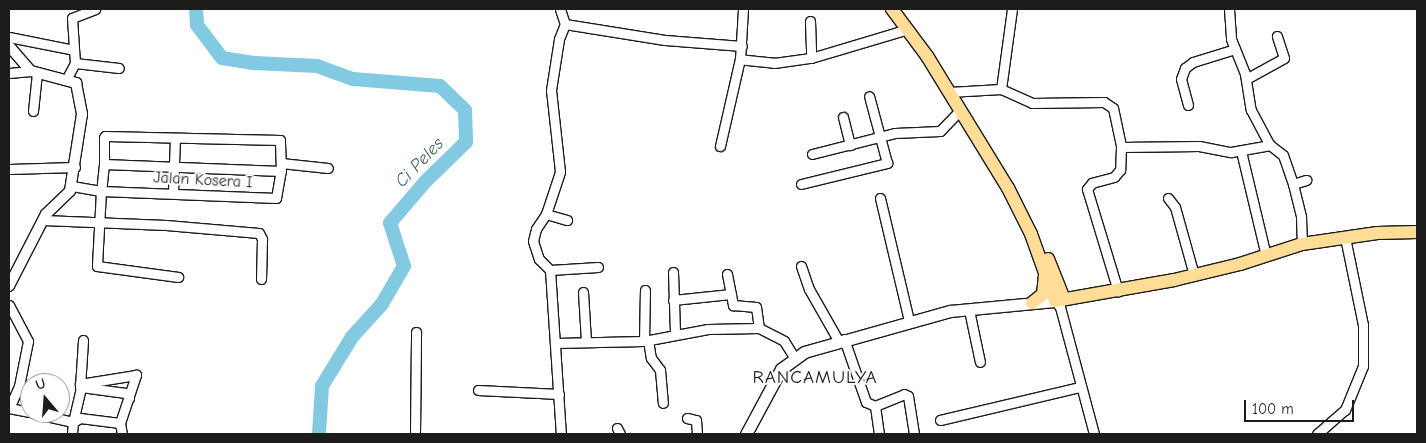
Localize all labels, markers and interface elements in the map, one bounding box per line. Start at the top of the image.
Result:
water label: Ci Peles [391,134,449,192]
street label: Jalan Kosera I [153,168,253,192]
district label: RANCAMULYA [751,367,879,389]
north arrow [20,373,70,423]
text: U [33,375,48,394]
scale bar [1246,390,1356,422]
text: 100 m [1252,400,1294,418]

